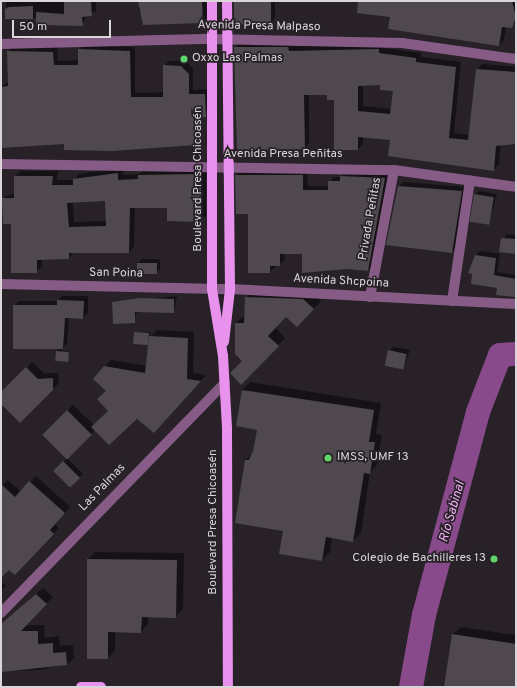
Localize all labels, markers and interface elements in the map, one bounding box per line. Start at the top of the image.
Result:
scale bar [14,12,113,38]
text: 50 m [19,19,47,35]
street label: Avenida Presa Malpaso [197,19,321,35]
place label: Oxxo Las Palmas [192,52,283,66]
marker: Oxxo Las Palmas [179,54,189,64]
street label: Boulevard Presa Chicoasén [192,106,206,252]
street label: Avenida Presa Peñitas [223,148,343,162]
street label: Privada Peñitas [357,176,385,262]
street label: San Poina [89,266,143,282]
street label: Avenida Shcpoina [293,272,389,292]
street label: Boulevard Presa Chicoasén [207,449,221,595]
place label: IMSS, UMF 13 [337,451,409,465]
marker: IMSS, UMF 13 [322,452,334,464]
street label: Las Palmas [77,461,129,515]
water label: Río Sabinal [437,480,469,544]
place label: Colegio de Bachilleres 13 [352,552,486,566]
marker: Colegio de Bachilleres 13 [489,554,499,564]

